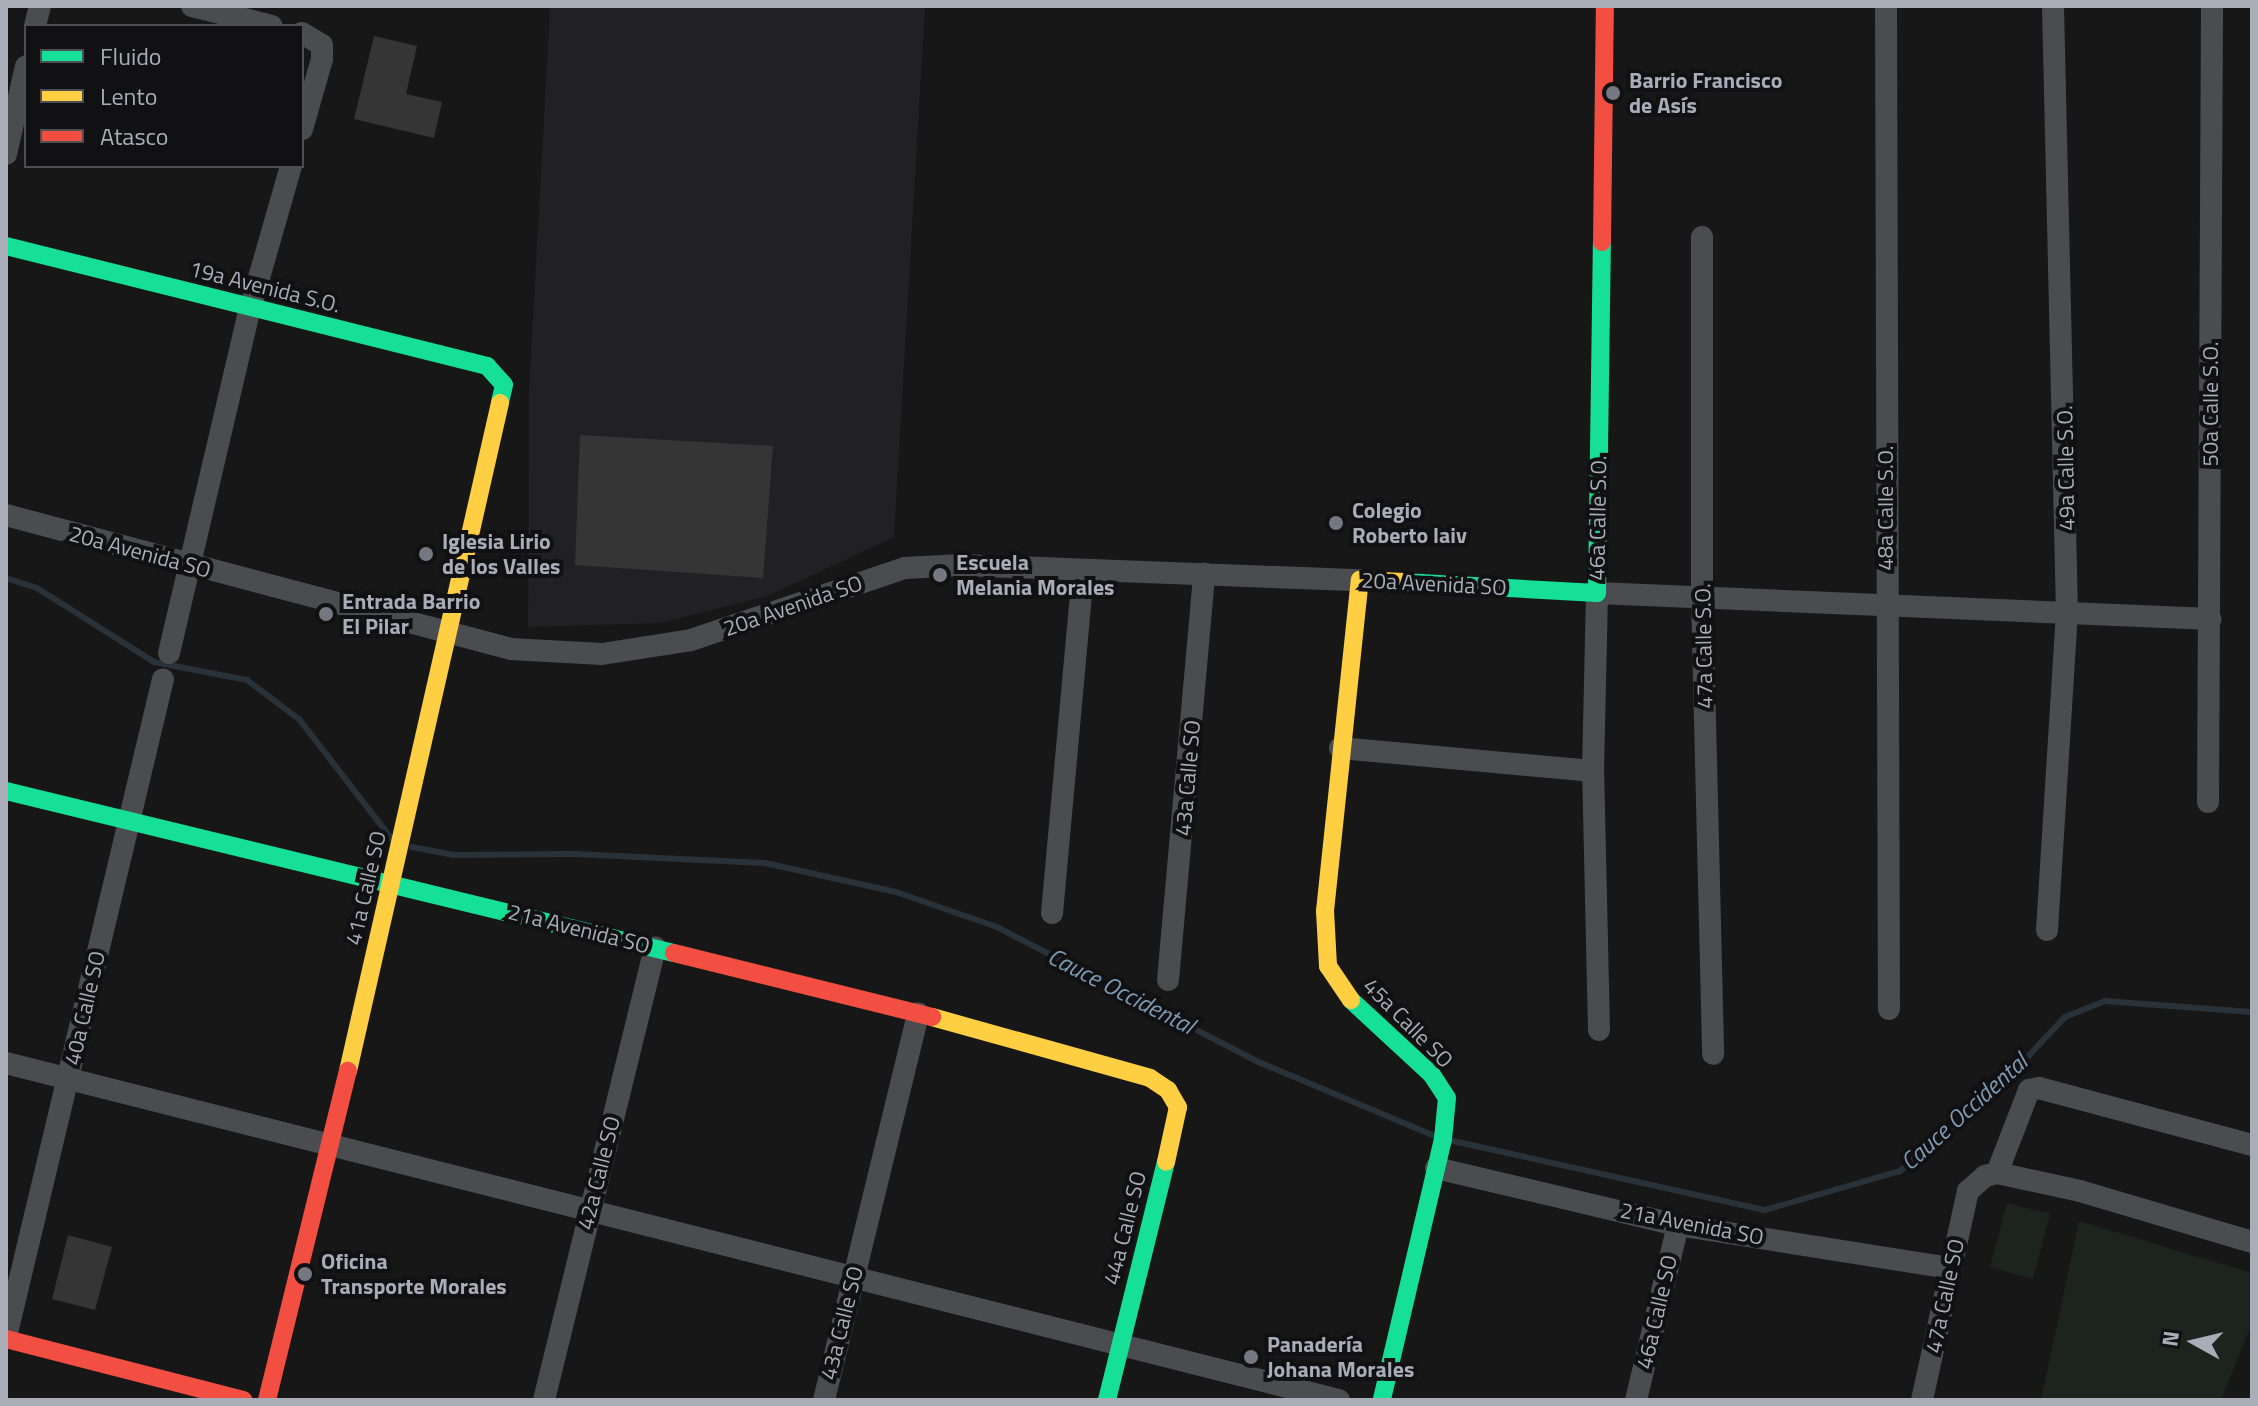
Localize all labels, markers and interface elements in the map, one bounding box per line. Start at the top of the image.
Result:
legend [24,24,304,168]
text: Fluido [100,38,162,74]
place label: Barrio Francisco de Asís [1629,67,1782,118]
text: Lento [100,78,157,114]
marker: Barrio Francisco de Asís [1604,84,1622,102]
text: Atasco [100,118,169,154]
street label: 19a Avenida S.O. [187,256,343,318]
street label: 50a Calle S.O. [2198,341,2224,467]
street label: 49a Calle S.O. [2052,405,2080,531]
street label: 48a Calle S.O. [1873,445,1899,571]
street label: 46a Calle S.O. [1584,455,1612,581]
place label: Colegio Roberto laiv [1352,497,1467,548]
marker: Colegio Roberto laiv [1327,514,1345,532]
street label: 20a Avenida SO [66,520,214,584]
place label: Iglesia Lirio de los Valles [442,528,560,580]
marker: Iglesia Lirio de los Valles [417,545,435,563]
place label: Escuela Melania Morales [956,549,1114,600]
marker: Escuela Melania Morales [931,566,949,584]
street label: 20a Avenida SO [1361,567,1507,601]
street label: 20a Avenida SO [720,570,866,642]
street label: 47a Calle S.O. [1690,583,1718,709]
place label: Entrada Barrio El Pilar [342,588,480,640]
marker: Entrada Barrio El Pilar [317,605,335,623]
street label: 43a Calle SO [1170,719,1206,837]
street label: 41a Calle SO [340,828,392,948]
street label: 21a Avenida SO [505,899,653,959]
water label: Cauce Occidental [1043,942,1199,1040]
street label: 40a Calle SO [59,948,111,1068]
street label: 45a Calle SO [1358,973,1458,1073]
water label: Cauce Occidental [1895,1048,2033,1176]
street label: 42a Calle SO [572,1114,626,1232]
street label: 44a Calle SO [1098,1169,1152,1287]
street label: 21a Avenida SO [1618,1197,1766,1251]
street label: 47a Calle SO [1920,1236,1970,1356]
place label: Oficina Transporte Morales [321,1248,507,1300]
street label: 46a Calle SO [1631,1252,1683,1372]
street label: 43a Calle SO [815,1264,869,1382]
marker: Oficina Transporte Morales [296,1265,314,1283]
north arrow [2154,1302,2234,1382]
text: N [2152,1329,2188,1349]
place label: Panadería Johana Morales [1267,1331,1414,1382]
marker: Panadería Johana Morales [1242,1348,1260,1366]

